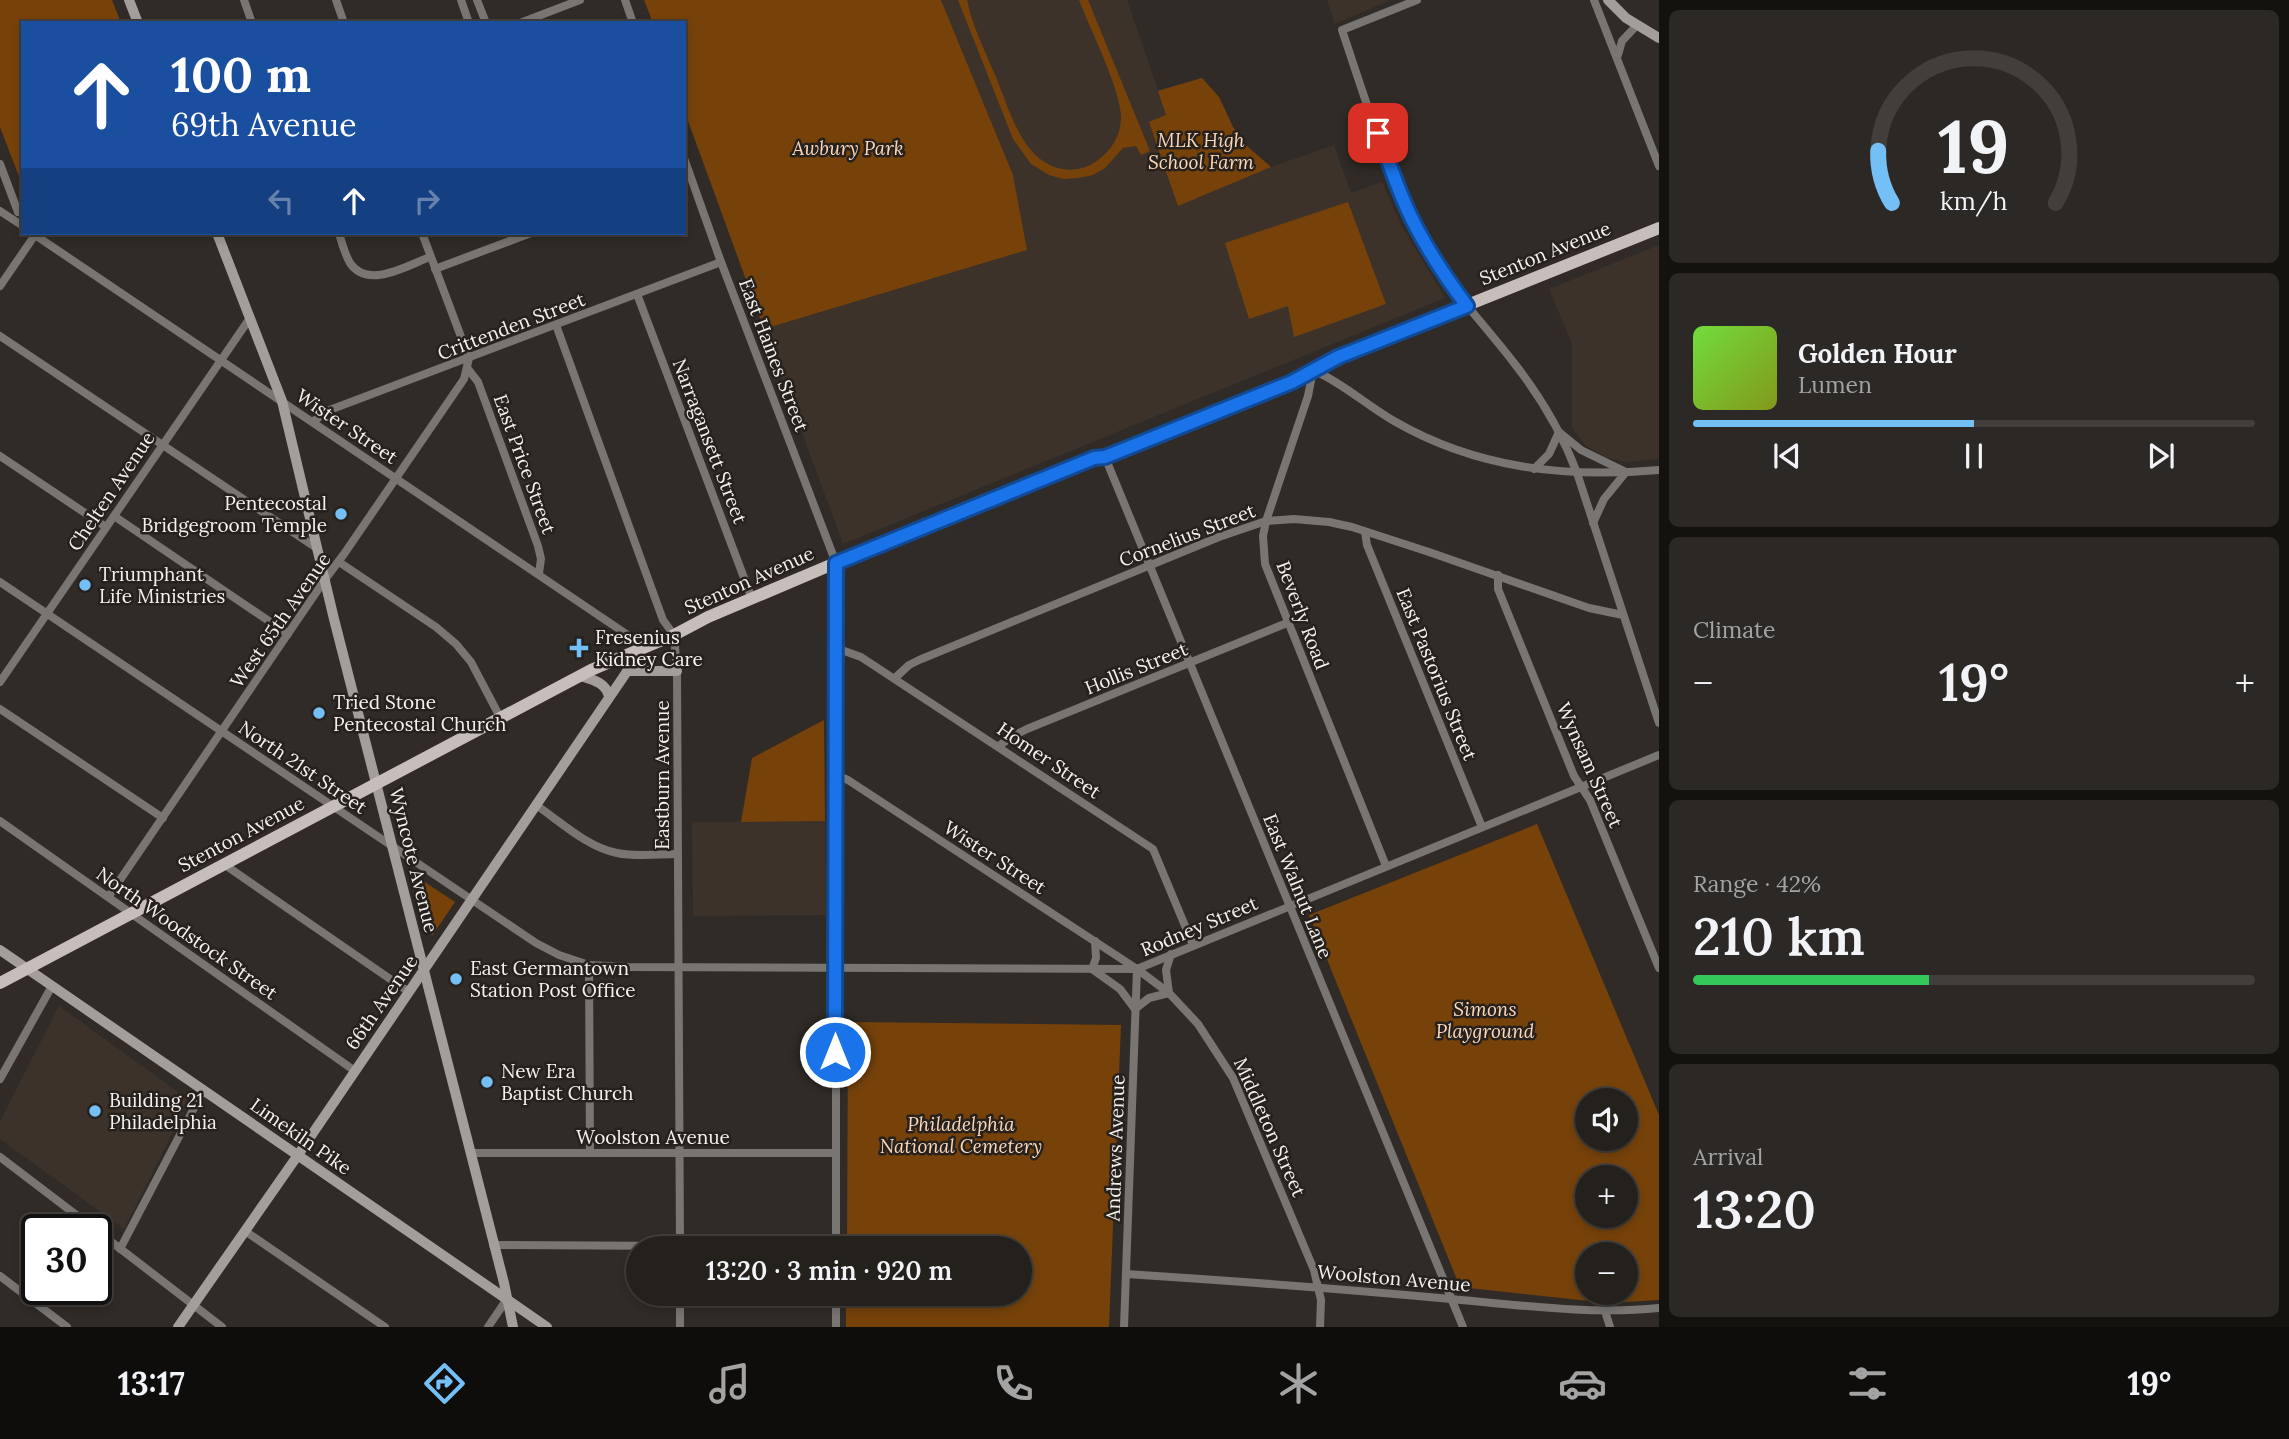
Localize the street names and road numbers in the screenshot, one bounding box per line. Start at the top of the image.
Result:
street label: Stenton Avenue [1476,216,1614,290]
street label: East Haines Street [734,275,814,436]
street label: Crittenden Street [434,287,589,365]
street label: Narragansett Street [667,355,753,528]
street label: Wister Street [292,383,403,469]
street label: East Price Street [489,391,562,538]
street label: Chelten Avenue [62,427,160,555]
street label: Cornelius Street [1115,498,1259,572]
street label: Stenton Avenue [681,541,817,619]
street label: West 65th Avenue [225,548,335,692]
street label: Beverly Road [1271,557,1335,673]
street label: East Pastorius Street [1391,584,1483,764]
street label: Hollis Street [1081,636,1192,700]
street label: Wynsam Street [1552,699,1629,832]
street label: Eastburn Avenue [650,700,674,850]
street label: North 21st Street [234,715,372,819]
street label: Homer Street [993,717,1106,804]
street label: Wyncote Avenue [384,785,444,935]
street label: Stenton Avenue [174,791,308,877]
street label: East Walnut Lane [1258,810,1338,962]
street label: Wister Street [939,815,1051,899]
street label: North Woodstock Street [92,861,283,1005]
street label: Rodney Street [1137,890,1262,961]
street label: 66th Avenue [340,950,422,1054]
street label: Middleton Street [1229,1054,1312,1201]
street label: Andrews Avenue [1100,1074,1130,1223]
street label: Limekiln Pike [246,1092,356,1180]
street label: Woolston Avenue [576,1125,730,1149]
street label: Woolston Avenue [1316,1259,1472,1297]

